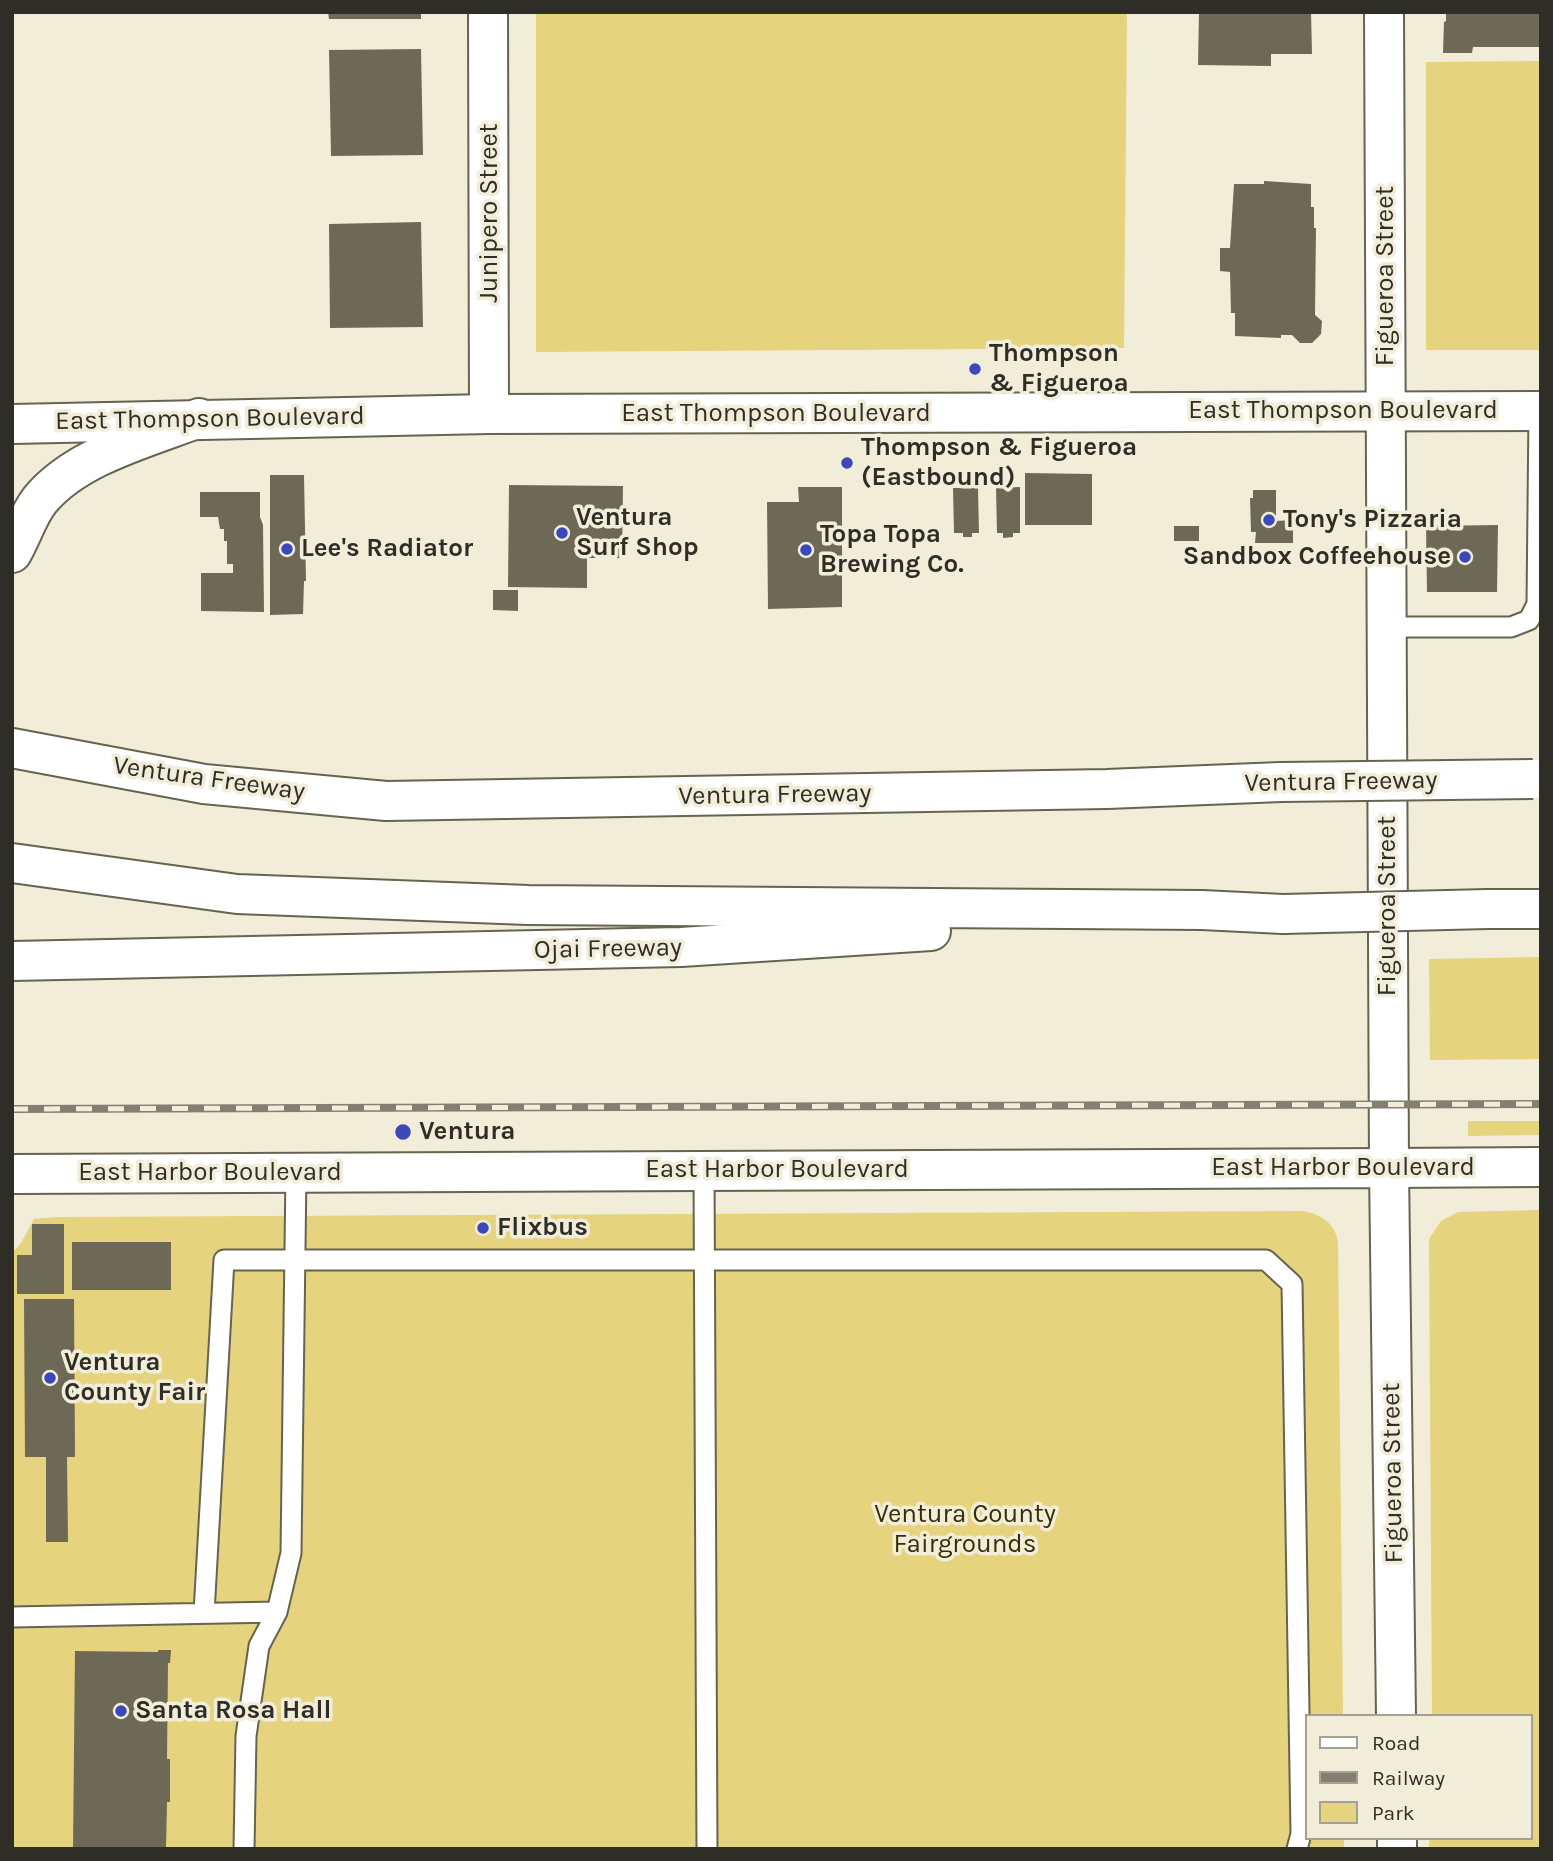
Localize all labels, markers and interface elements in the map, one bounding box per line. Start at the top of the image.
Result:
street label: Junipero Street [474,123,506,303]
street label: Figueroa Street [1370,186,1402,366]
place label: Thompson & Figueroa [989,338,1129,400]
marker: Thompson & Figueroa [967,361,983,377]
street label: East Thompson Boulevard [1188,395,1498,427]
street label: East Thompson Boulevard [621,398,931,430]
street label: East Thompson Boulevard [55,401,365,437]
place label: Thompson & Figueroa (Eastbound) [861,432,1137,494]
marker: Thompson & Figueroa (Eastbound) [839,455,855,471]
place label: Ventura Surf Shop [576,502,699,564]
place label: Tony's Pizzaria [1283,504,1462,536]
marker: Tony's Pizzaria [1261,512,1277,528]
place label: Topa Topa Brewing Co. [820,519,964,580]
marker: Ventura Surf Shop [554,525,570,541]
place label: Lee's Radiator [301,533,473,565]
marker: Lee's Radiator [279,541,295,557]
place label: Sandbox Coffeehouse [1183,541,1451,573]
marker: Topa Topa Brewing Co. [798,542,814,558]
marker: Sandbox Coffeehouse [1457,549,1473,565]
street label: Ventura Freeway [111,750,307,808]
street label: Ventura Freeway [1244,765,1438,799]
street label: Ventura Freeway [678,778,872,812]
street label: Figueroa Street [1372,816,1404,996]
street label: Ojai Freeway [534,932,682,966]
place label: Ventura [419,1116,516,1148]
marker: Ventura [393,1122,413,1142]
street label: East Harbor Boulevard [1211,1152,1475,1184]
street label: East Harbor Boulevard [645,1154,909,1186]
street label: East Harbor Boulevard [78,1157,342,1189]
place label: Flixbus [497,1212,588,1244]
marker: Flixbus [475,1220,491,1236]
place label: Ventura County Fair [64,1347,205,1408]
marker: Ventura County Fair [42,1370,58,1386]
street label: Figueroa Street [1376,1382,1410,1564]
park label: Ventura County Fairgrounds [874,1499,1056,1560]
place label: Santa Rosa Hall [135,1695,331,1727]
marker: Santa Rosa Hall [113,1703,129,1719]
legend [1304,1714,1532,1840]
text: Road [1372,1731,1420,1755]
text: Railway [1372,1766,1445,1790]
text: Park [1372,1801,1415,1825]

